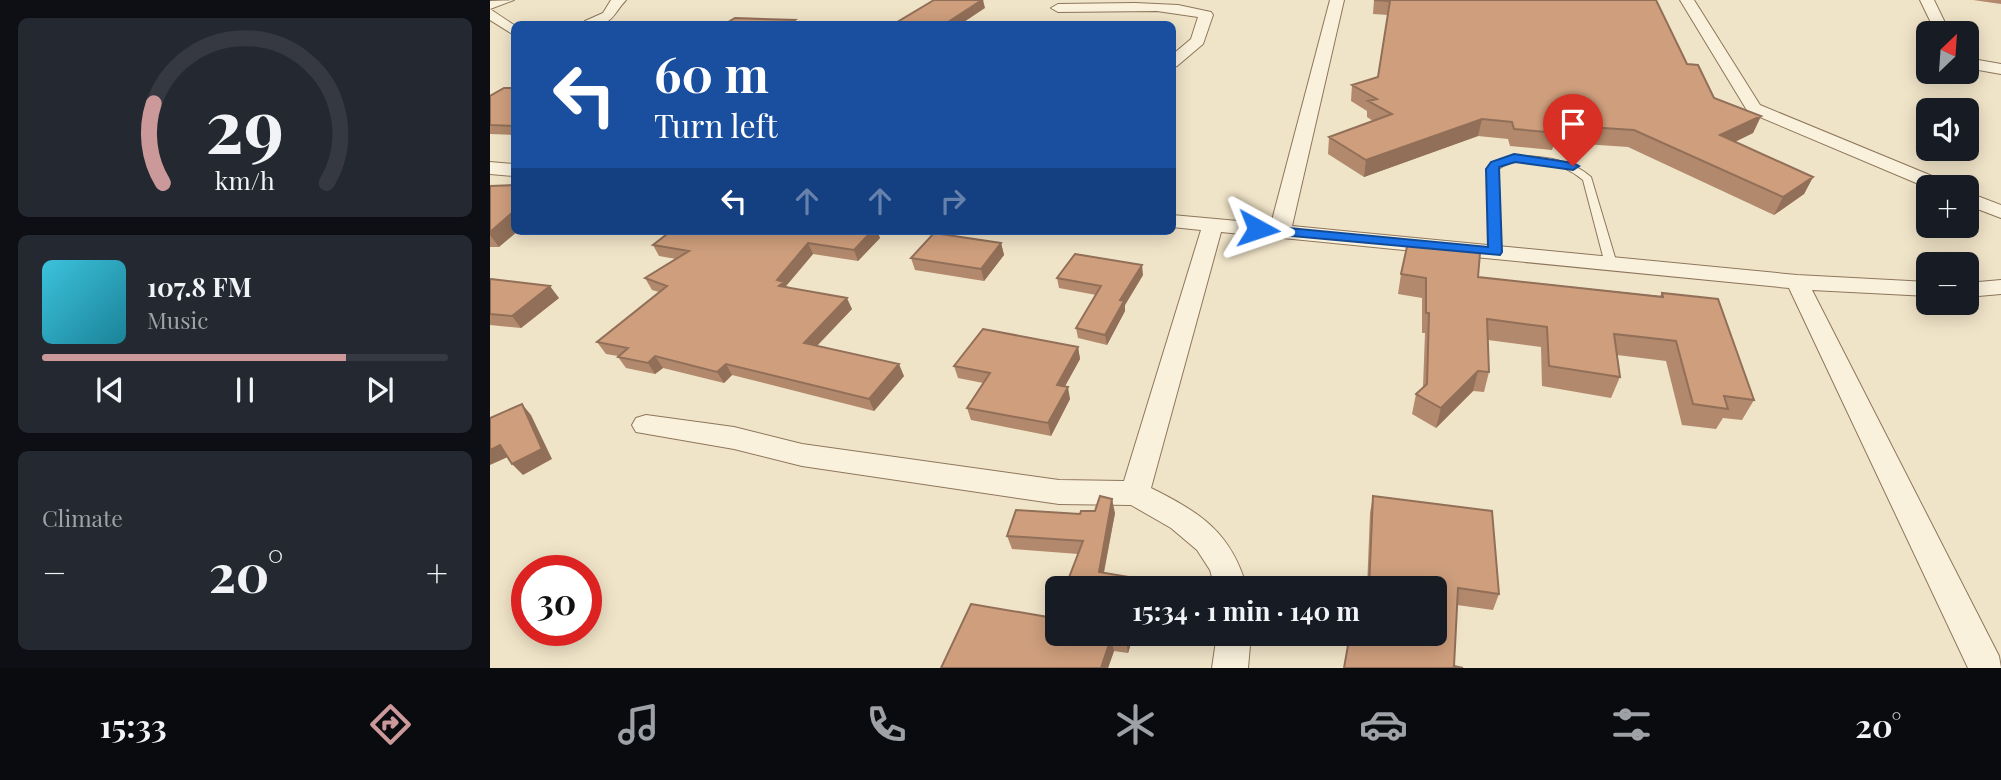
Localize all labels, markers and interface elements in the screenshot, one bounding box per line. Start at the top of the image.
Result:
north arrow [1916,21,1979,84]
map controls [1916,21,1979,315]
text: 60 m [654,40,769,105]
icon: left [539,49,630,140]
text: 29 [206,75,284,172]
pin [1543,94,1603,166]
button: sound [1916,98,1979,161]
text: Turn left [654,103,778,146]
icon: arrive [1554,105,1592,143]
text: km/h [215,163,275,196]
button: + [1916,175,1979,238]
icon: left [715,182,753,220]
icon: ahead [788,182,826,220]
icon: ahead [861,182,899,220]
icon: right [934,182,972,220]
position arrow [1221,192,1295,266]
button: − [1916,252,1979,315]
text: 107.8 FM [147,269,252,304]
text: Music [147,304,208,335]
icon: previous [91,371,129,409]
icon: pause [226,371,264,409]
icon: next [361,371,399,409]
text: Climate [42,502,123,533]
text: 20° [209,537,284,606]
text: − [42,546,67,597]
text: + [426,546,448,597]
speed limit sign: 30 [511,555,602,646]
text: 15:34 · 1 min · 140 m [1132,593,1360,628]
icon: directions [366,700,415,749]
icon: music [614,700,663,749]
icon: phone [862,700,911,749]
icon: climate [1111,700,1160,749]
icon: car [1359,700,1408,749]
icon: filters [1607,700,1656,749]
text: 15:33 [100,703,167,746]
text: 20° [1855,703,1901,746]

